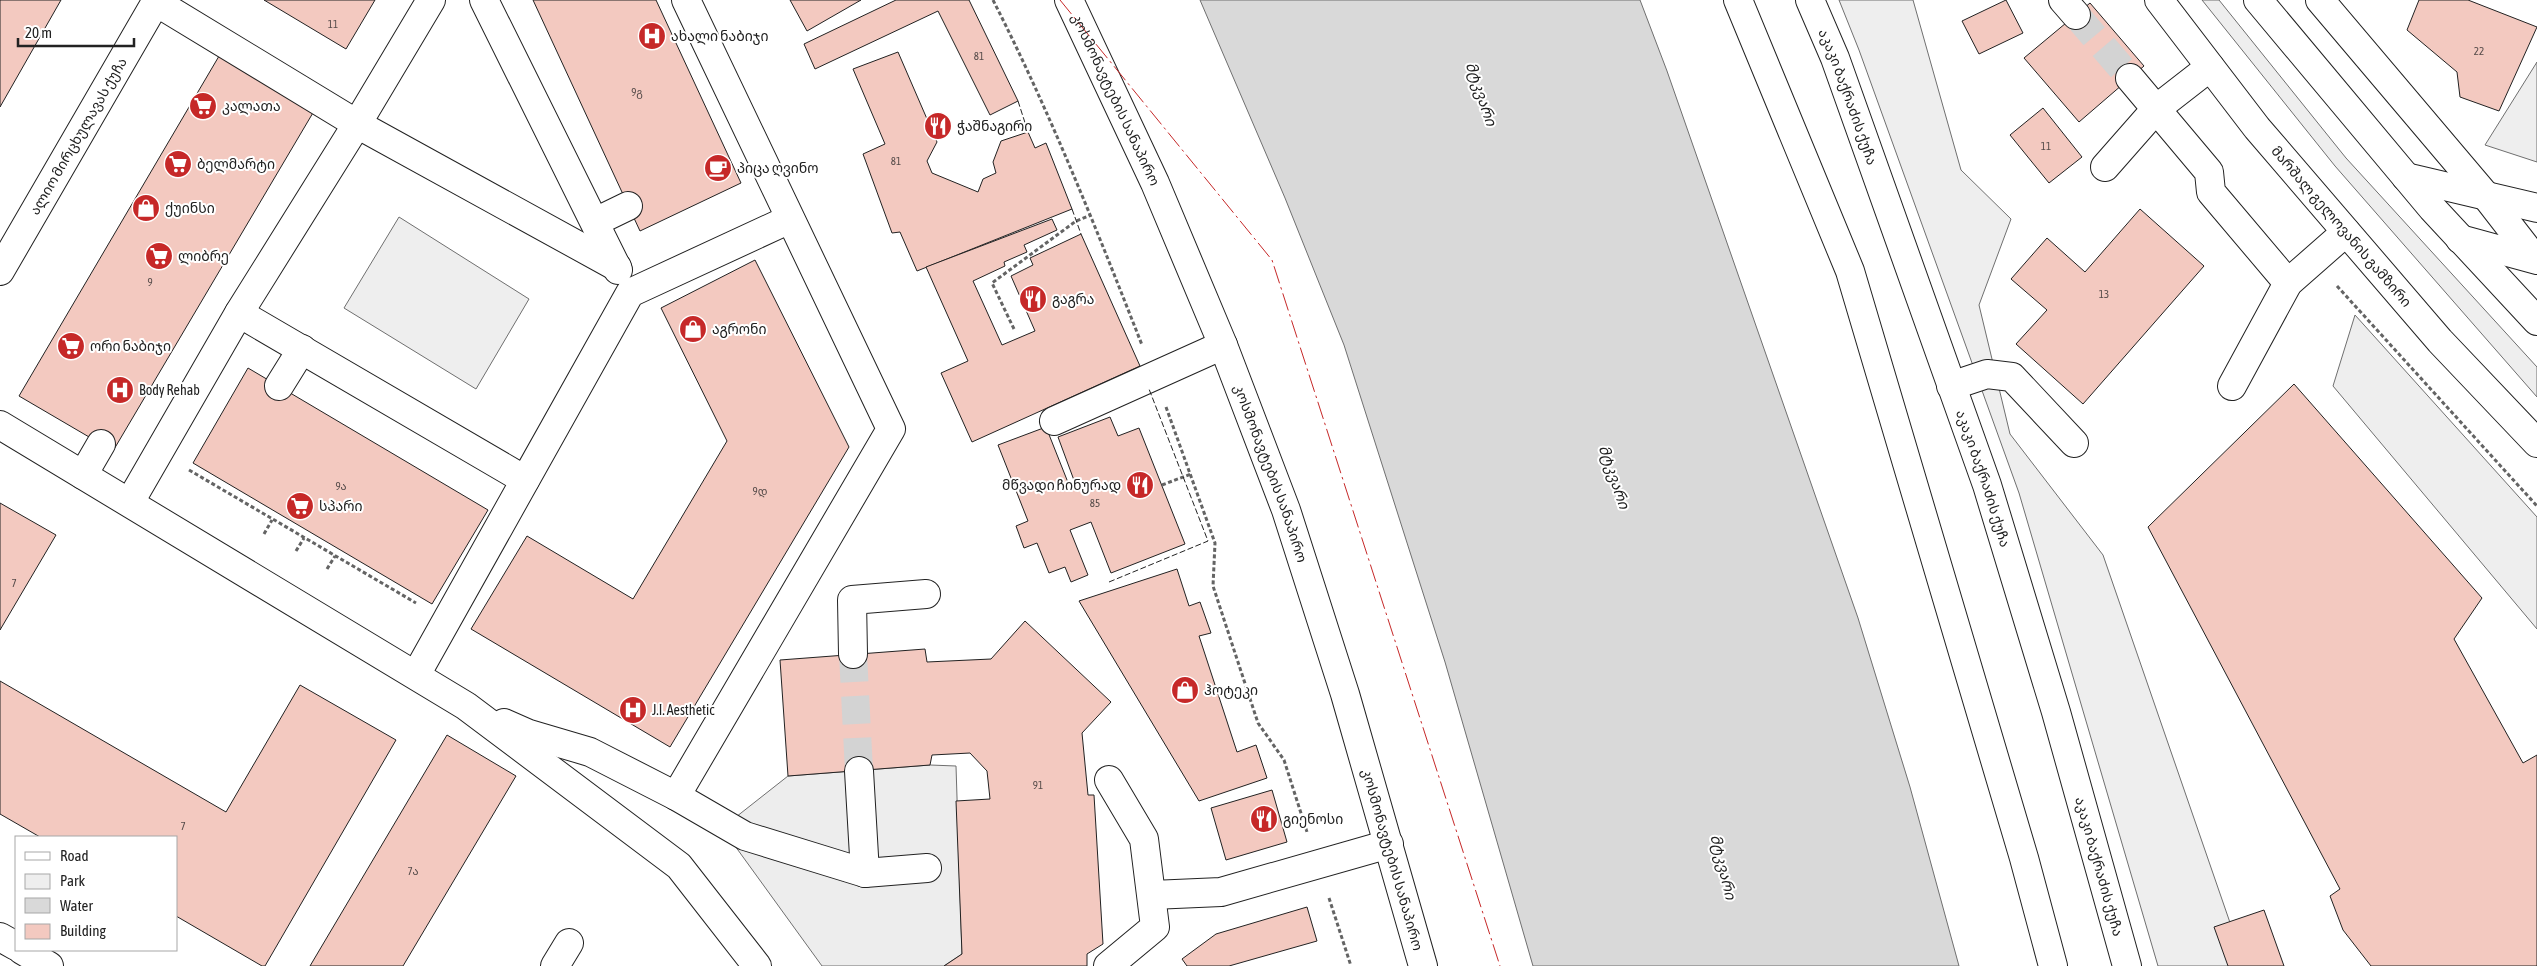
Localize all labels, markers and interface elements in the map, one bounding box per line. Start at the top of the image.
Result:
street label: კოსმონავტების სანაპირო [1068,11,1163,188]
scale bar [18,15,134,47]
house number: 11 [328,18,338,30]
hospital icon: ახალი ნაბიჯი [637,21,667,51]
text: 20 m [25,24,52,41]
street label: აკაკი ბაქრაძის ქუჩა [1815,26,1880,167]
place label: ახალი ნაბიჯი [671,28,769,45]
house number: 22 [2474,45,2484,57]
house number: 81 [974,50,984,62]
street label: ალიო მირცხულავას ქუჩა [26,54,130,218]
water label: მტკვარი [1462,60,1501,130]
house number: 9გ [631,86,643,99]
supermarket icon: კალათა [188,91,218,121]
place label: კალათა [222,98,281,115]
restaurant icon: ჭაშნაგირი [923,111,953,141]
place label: ჭაშნაგირი [957,118,1032,135]
house number: 11 [2041,140,2051,152]
street label: მარშალ გელოვანის გამზირი [2268,143,2415,310]
supermarket icon: ბელმარტი [163,149,193,179]
cafe icon: პიცა ღვინო [703,153,733,183]
house number: 81 [891,155,901,167]
place label: ბელმარტი [197,156,275,173]
place label: პიცა ღვინო [737,160,819,177]
shop icon: ქუინსი [131,193,161,223]
place label: ქუინსი [165,200,215,217]
supermarket icon: ლიბრე [144,241,174,271]
place label: ლიბრე [178,248,229,265]
house number: 9 [147,276,153,288]
restaurant icon: გაგრა [1018,284,1048,314]
house number: 13 [2099,288,2109,300]
place label: გაგრა [1052,291,1094,308]
shop icon: აგრონი [678,314,708,344]
place label: აგრონი [712,321,766,338]
supermarket icon: ორი ნაბიჯი [56,331,86,361]
place label: ორი ნაბიჯი [90,338,171,355]
hospital icon: Body Rehab [105,375,135,405]
place label: Body Rehab [139,382,200,398]
street label: კოსმონავტების სანაპირო [1230,382,1310,565]
street label: აკაკი ბაქრაძის ქუჩა [1953,408,2013,549]
water label: მტკვარი [1595,443,1634,513]
restaurant icon: მწვადი ჩინურად [1125,470,1155,500]
place label: მწვადი ჩინურად [1002,477,1121,494]
house number: 9ა [335,480,347,492]
house number: 9დ [753,485,768,498]
supermarket icon: სპარი [285,491,315,521]
house number: 85 [1090,497,1100,509]
place label: სპარი [319,498,362,514]
house number: 7 [11,577,17,589]
shop icon: ჰოტეკი [1170,675,1200,705]
place label: ჰოტეკი [1204,682,1258,699]
hospital icon: J.I. Aesthetic [618,695,648,725]
place label: J.I. Aesthetic [652,702,715,718]
street label: კოსმონავტების სანაპირო [1358,767,1426,952]
house number: 91 [1033,779,1043,791]
street label: აკაკი ბაქრაძის ქუჩა [2072,795,2126,938]
restaurant icon: გიენოსი [1249,804,1279,834]
place label: გიენოსი [1283,811,1343,828]
house number: 7 [180,820,186,832]
water label: მტკვარი [1706,833,1740,903]
legend [15,836,178,951]
text: Road [60,847,89,864]
house number: 7ა [407,865,419,877]
text: Park [60,872,85,889]
text: Water [60,897,93,914]
text: Building [60,922,106,939]

